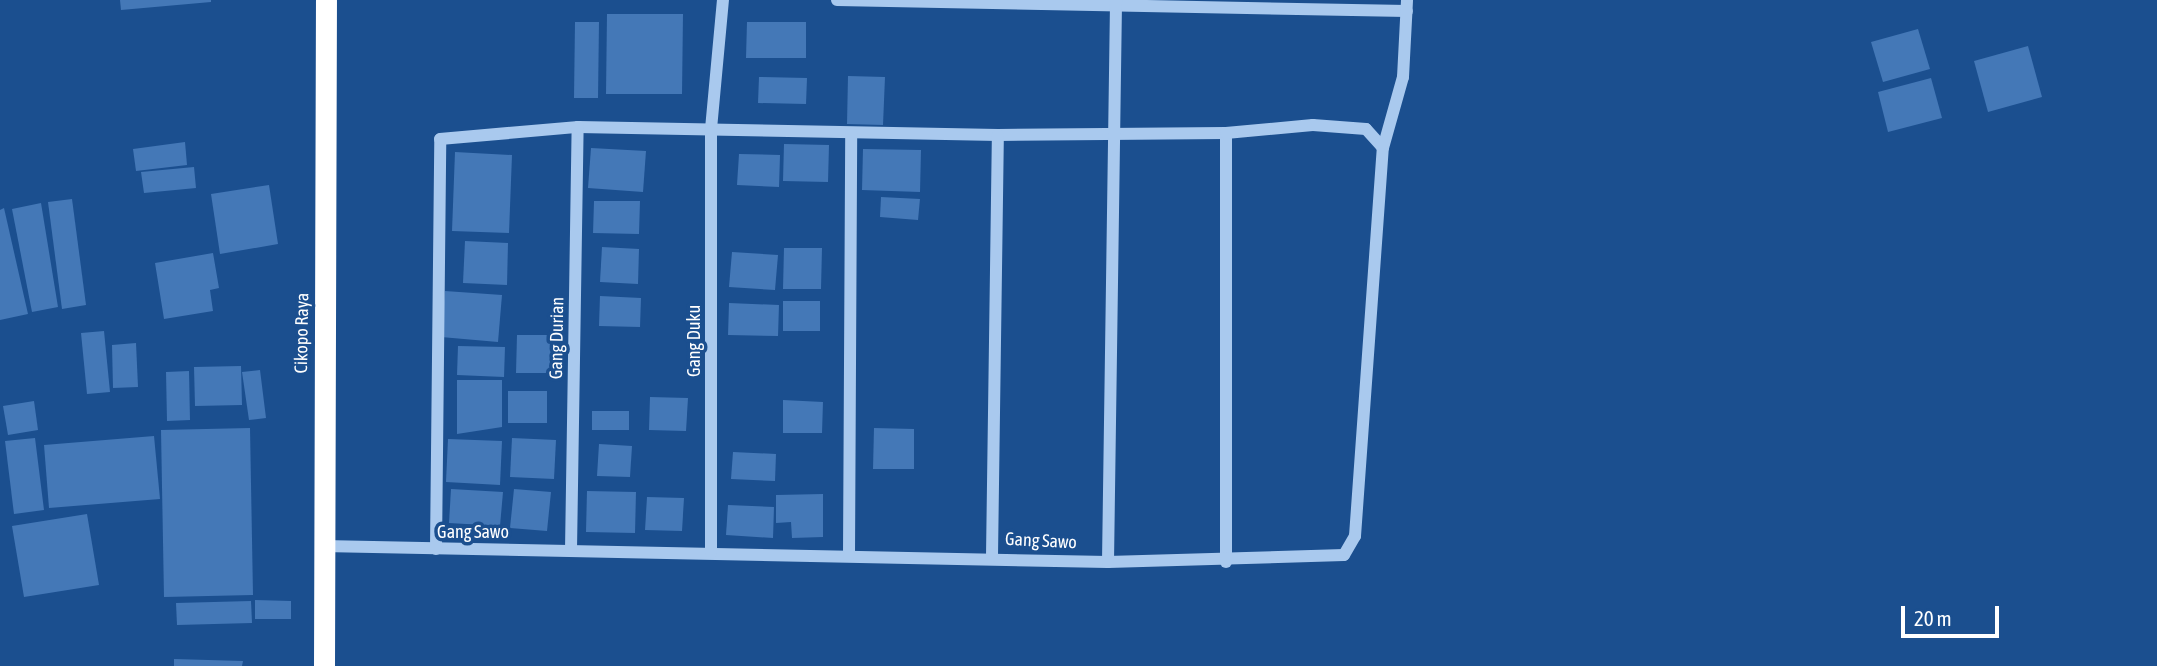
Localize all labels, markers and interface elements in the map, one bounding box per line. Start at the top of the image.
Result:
street label: Cikopo Raya [290,292,314,374]
street label: Gang Durian [545,297,569,379]
street label: Gang Duku [683,305,705,377]
street label: Gang Sawo [437,521,509,543]
street label: Gang Sawo [1005,528,1077,554]
scale bar [1905,592,2003,636]
text: 20 m [1914,606,1952,630]

